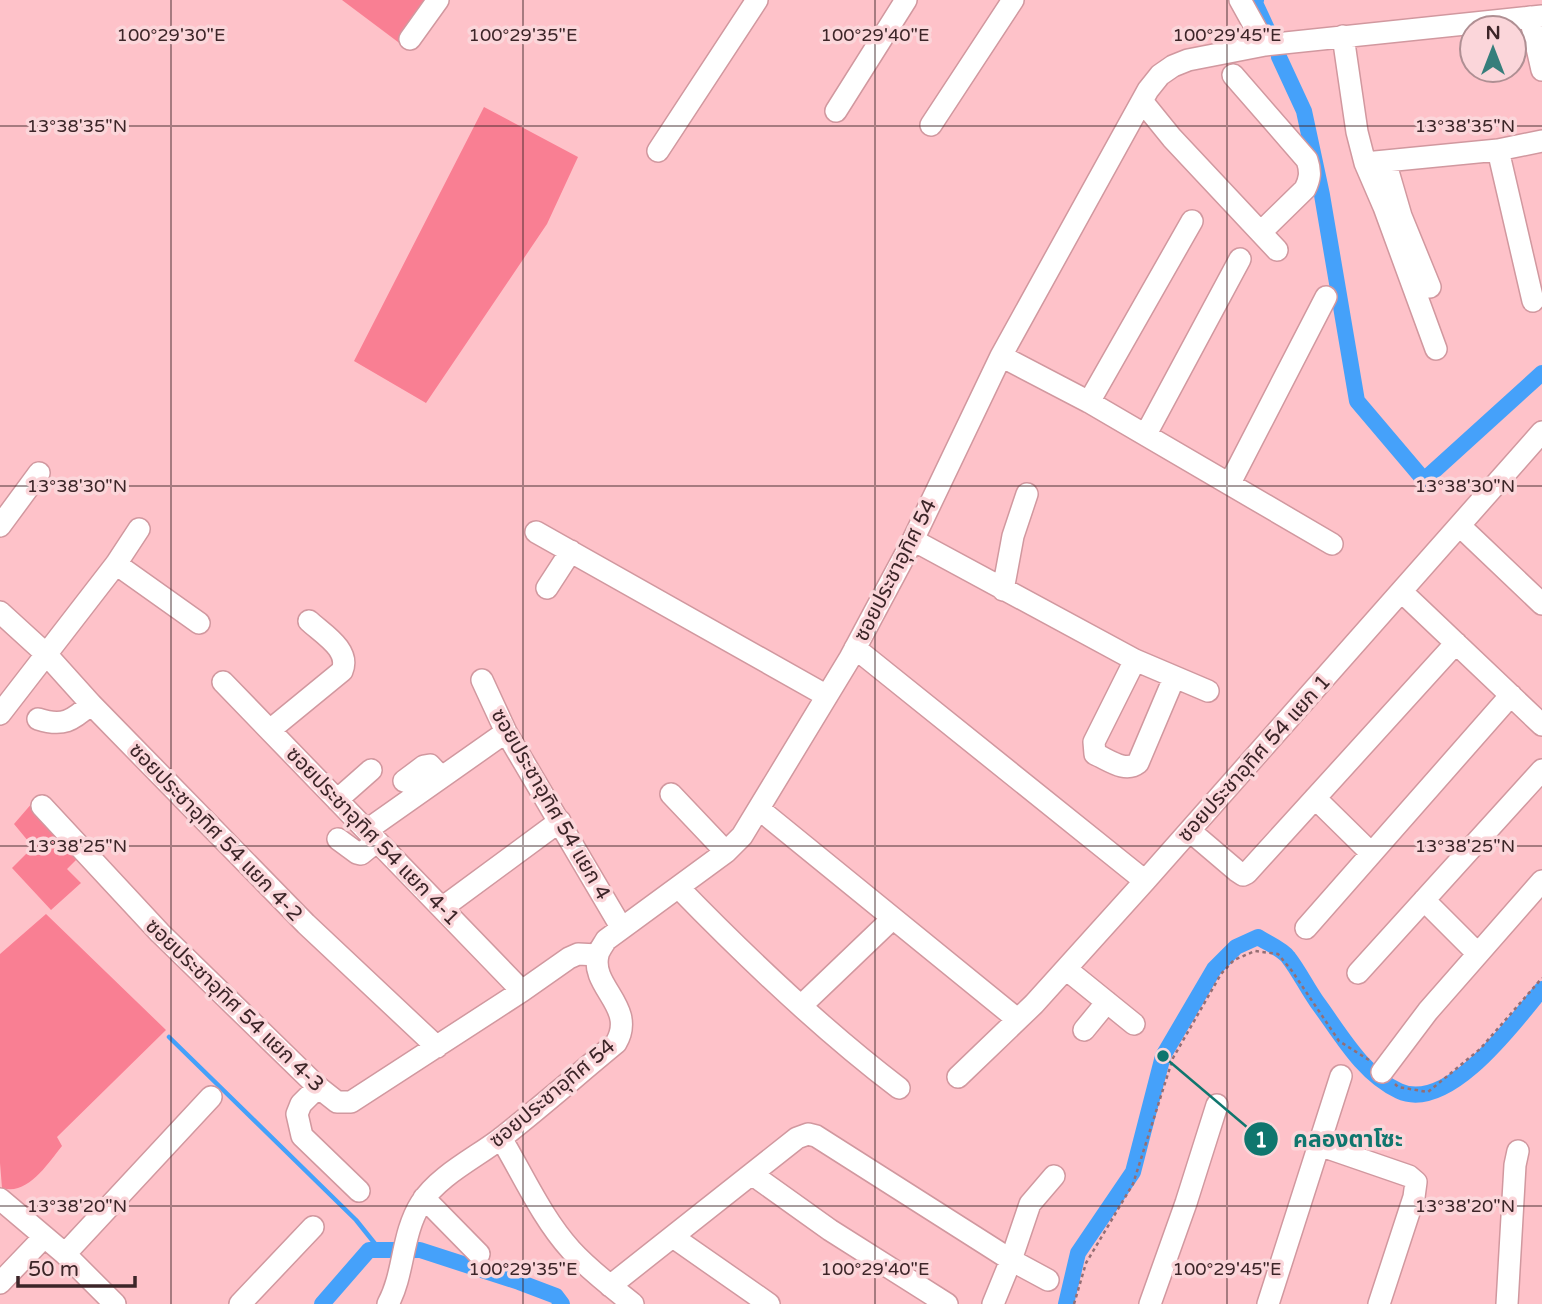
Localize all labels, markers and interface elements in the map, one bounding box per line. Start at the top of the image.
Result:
north arrow [1458,14,1528,84]
text: N [1485,22,1501,44]
text: 100°29'30"E [117,24,225,46]
text: 100°29'35"E [469,24,577,46]
text: 100°29'40"E [821,24,929,46]
text: 100°29'45"E [1173,24,1281,46]
text: 13°38'35"N [27,115,127,137]
text: 13°38'35"N [1415,115,1515,137]
text: 13°38'30"N [27,475,127,497]
text: 13°38'30"N [1415,475,1515,497]
street label: ซอยประชาอุทิศ 54 [849,495,942,645]
street label: ซอยประชาอุทิศ 54 แยก 1 [1173,669,1336,847]
street label: ซอยประชาอุทิศ 54 แยก 4 [486,704,616,904]
street label: ซอยประชาอุทิศ 54 แยก 4-2 [124,738,308,927]
street label: ซอยประชาอุทิศ 54 แยก 4-1 [281,742,465,931]
text: 13°38'25"N [27,835,127,857]
text: 13°38'25"N [1415,835,1515,857]
street label: ซอยประชาอุทิศ 54 แยก 4-3 [140,913,329,1097]
street label: ซอยประชาอุทิศ 54 [484,1034,620,1153]
callout: คลองตาโซะ [1244,1117,1417,1161]
text: คลองตาโซะ [1293,1126,1403,1154]
text: 1 [1254,1128,1268,1153]
text: 13°38'20"N [27,1195,127,1217]
text: 13°38'20"N [1415,1195,1515,1217]
scale bar [18,1244,135,1288]
text: 50 m [28,1257,79,1282]
text: 100°29'35"E [469,1258,577,1280]
text: 100°29'40"E [821,1258,929,1280]
text: 100°29'45"E [1173,1258,1281,1280]

